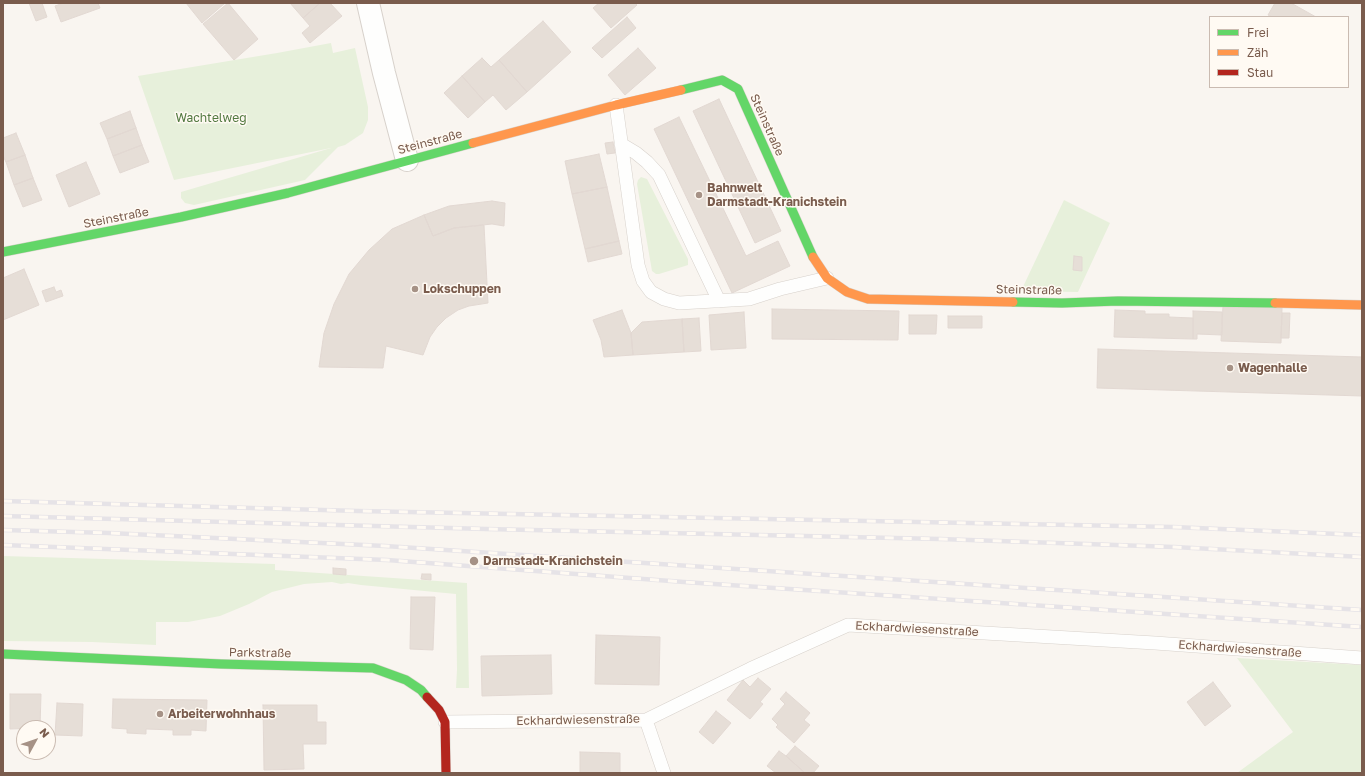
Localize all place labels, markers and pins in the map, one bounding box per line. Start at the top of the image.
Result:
place label: Bahnwelt Darmstadt-Kranichstein [707,181,847,209]
marker: Bahnwelt Darmstadt-Kranichstein [694,190,704,200]
place label: Lokschuppen [423,282,501,296]
marker: Lokschuppen [410,284,420,294]
place label: Wagenhalle [1238,361,1307,375]
marker: Wagenhalle [1225,363,1235,373]
place label: Darmstadt-Kranichstein [483,554,623,568]
marker: Darmstadt-Kranichstein [468,555,480,567]
place label: Arbeiterwohnhaus [168,707,275,721]
marker: Arbeiterwohnhaus [155,709,165,719]

